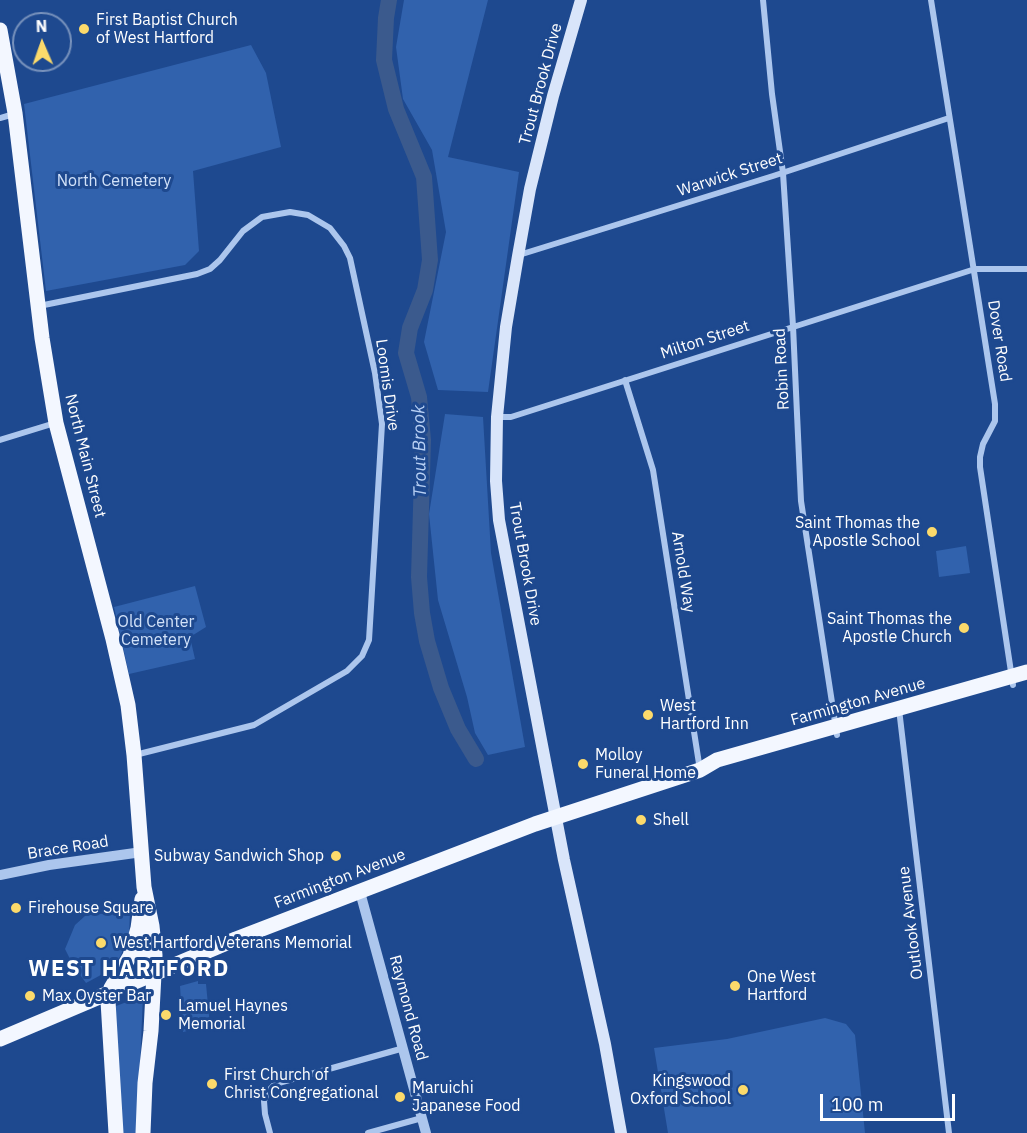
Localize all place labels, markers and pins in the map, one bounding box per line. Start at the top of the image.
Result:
place label: First Baptist Church of West Hartford [96,10,238,48]
marker: First Baptist Church of West Hartford [77,22,91,36]
place label: Saint Thomas the Apostle School [795,513,920,551]
marker: Saint Thomas the Apostle School [925,525,939,539]
place label: Saint Thomas the Apostle Church [827,609,952,647]
marker: Saint Thomas the Apostle Church [957,621,971,635]
place label: West Hartford Inn [660,696,749,734]
marker: West Hartford Inn [641,708,655,722]
place label: Molloy Funeral Home [595,745,696,783]
marker: Molloy Funeral Home [576,757,590,771]
place label: Shell [653,810,689,830]
marker: Shell [634,813,648,827]
place label: Subway Sandwich Shop [154,846,324,866]
marker: Subway Sandwich Shop [329,849,343,863]
place label: Firehouse Square [28,898,154,918]
marker: Firehouse Square [9,901,23,915]
place label: West Hartford Veterans Memorial [113,933,352,953]
marker: West Hartford Veterans Memorial [94,936,108,950]
place label: One West Hartford [747,967,816,1005]
marker: One West Hartford [728,979,742,993]
place label: Max Oyster Bar [42,986,151,1006]
marker: Max Oyster Bar [23,989,37,1003]
place label: Lamuel Haynes Memorial [178,996,288,1034]
marker: Lamuel Haynes Memorial [159,1008,173,1022]
place label: First Church of Christ Congregational [224,1065,378,1103]
place label: Kingswood Oxford School [630,1071,731,1109]
marker: First Church of Christ Congregational [205,1077,219,1091]
place label: Maruichi Japanese Food [412,1078,520,1116]
marker: Kingswood Oxford School [736,1083,750,1097]
marker: Maruichi Japanese Food [393,1090,407,1104]

